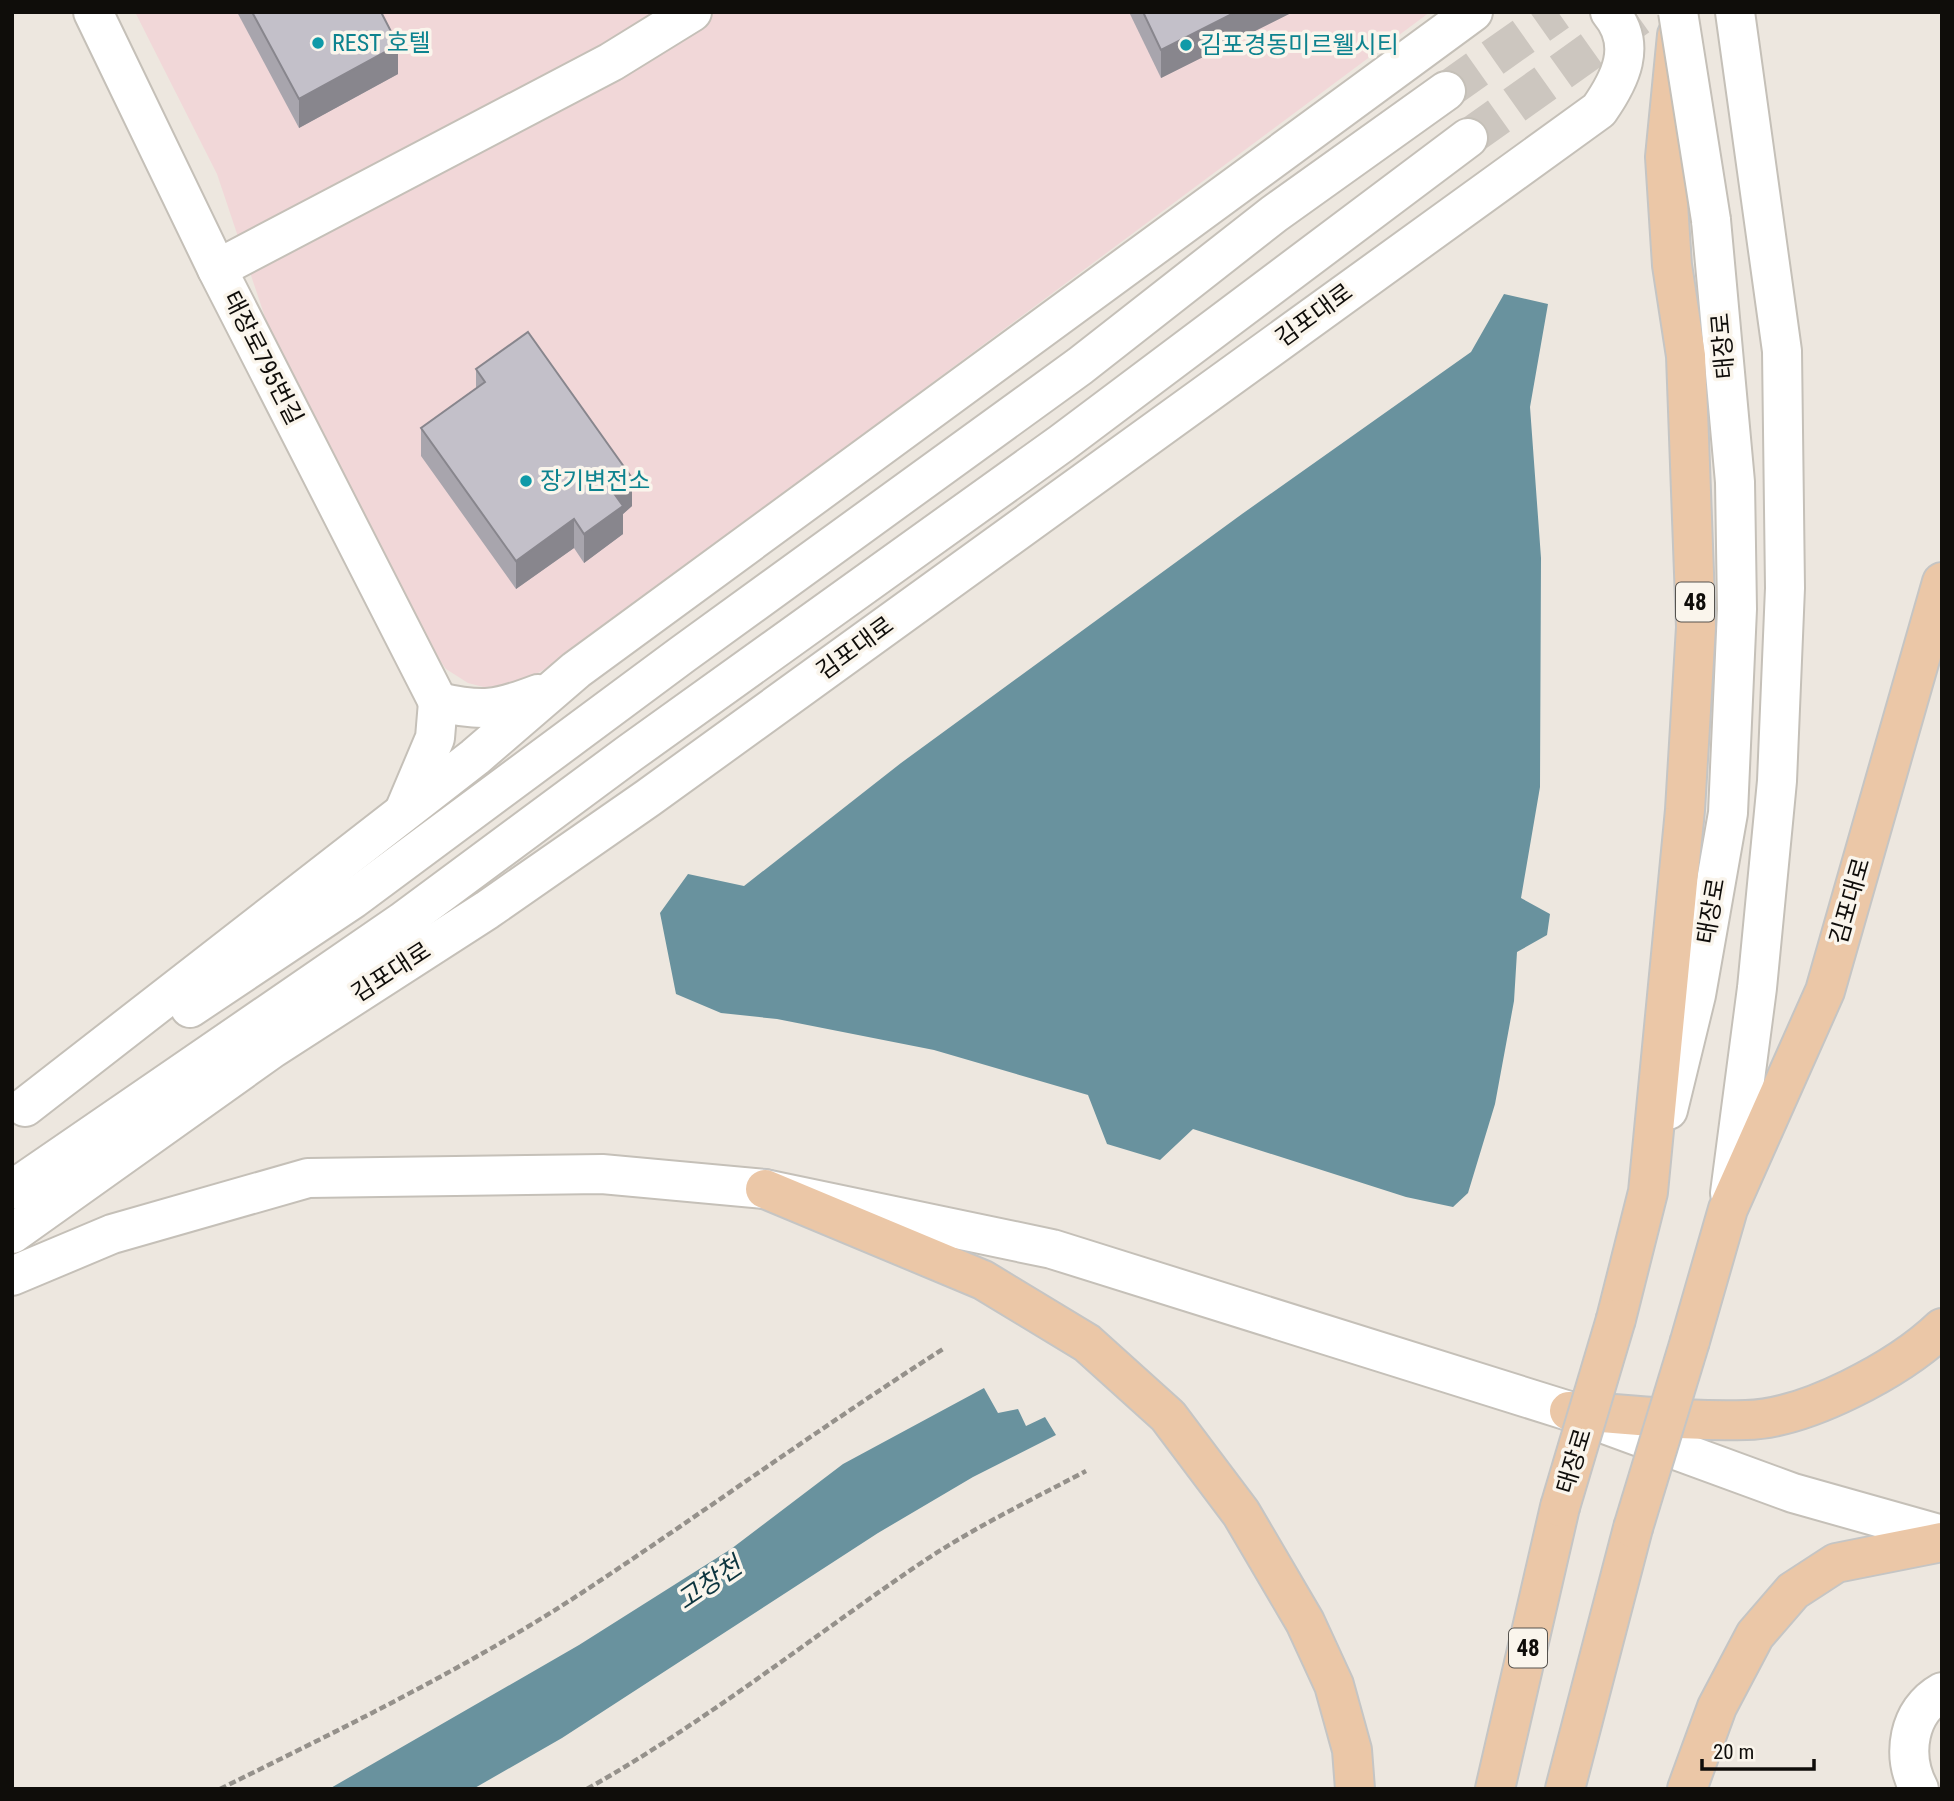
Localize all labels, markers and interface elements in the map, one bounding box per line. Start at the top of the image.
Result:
place label: REST 호텔 [332,29,431,57]
place label: 김포경동미르웰시티 [1200,31,1399,59]
marker: REST 호텔 [310,35,326,51]
marker: 김포경동미르웰시티 [1178,37,1194,53]
street label: 김포대로 [1270,278,1358,352]
street label: 태장로795번길 [217,287,309,429]
street label: 태장로 [1706,312,1740,380]
place label: 장기변전소 [540,467,650,495]
marker: 장기변전소 [518,473,534,489]
road number: 48 [1676,582,1714,622]
street label: 김포대로 [811,611,899,685]
street label: 김포대로 [1824,855,1876,947]
street label: 태장로 [1691,876,1731,946]
street label: 김포대로 [346,936,436,1008]
street label: 태장로 [1551,1425,1597,1497]
water label: 고창천 [671,1549,750,1616]
road number: 48 [1509,1628,1547,1667]
scale bar [1702,1728,1814,1772]
text: 20 m [1713,1740,1754,1764]

